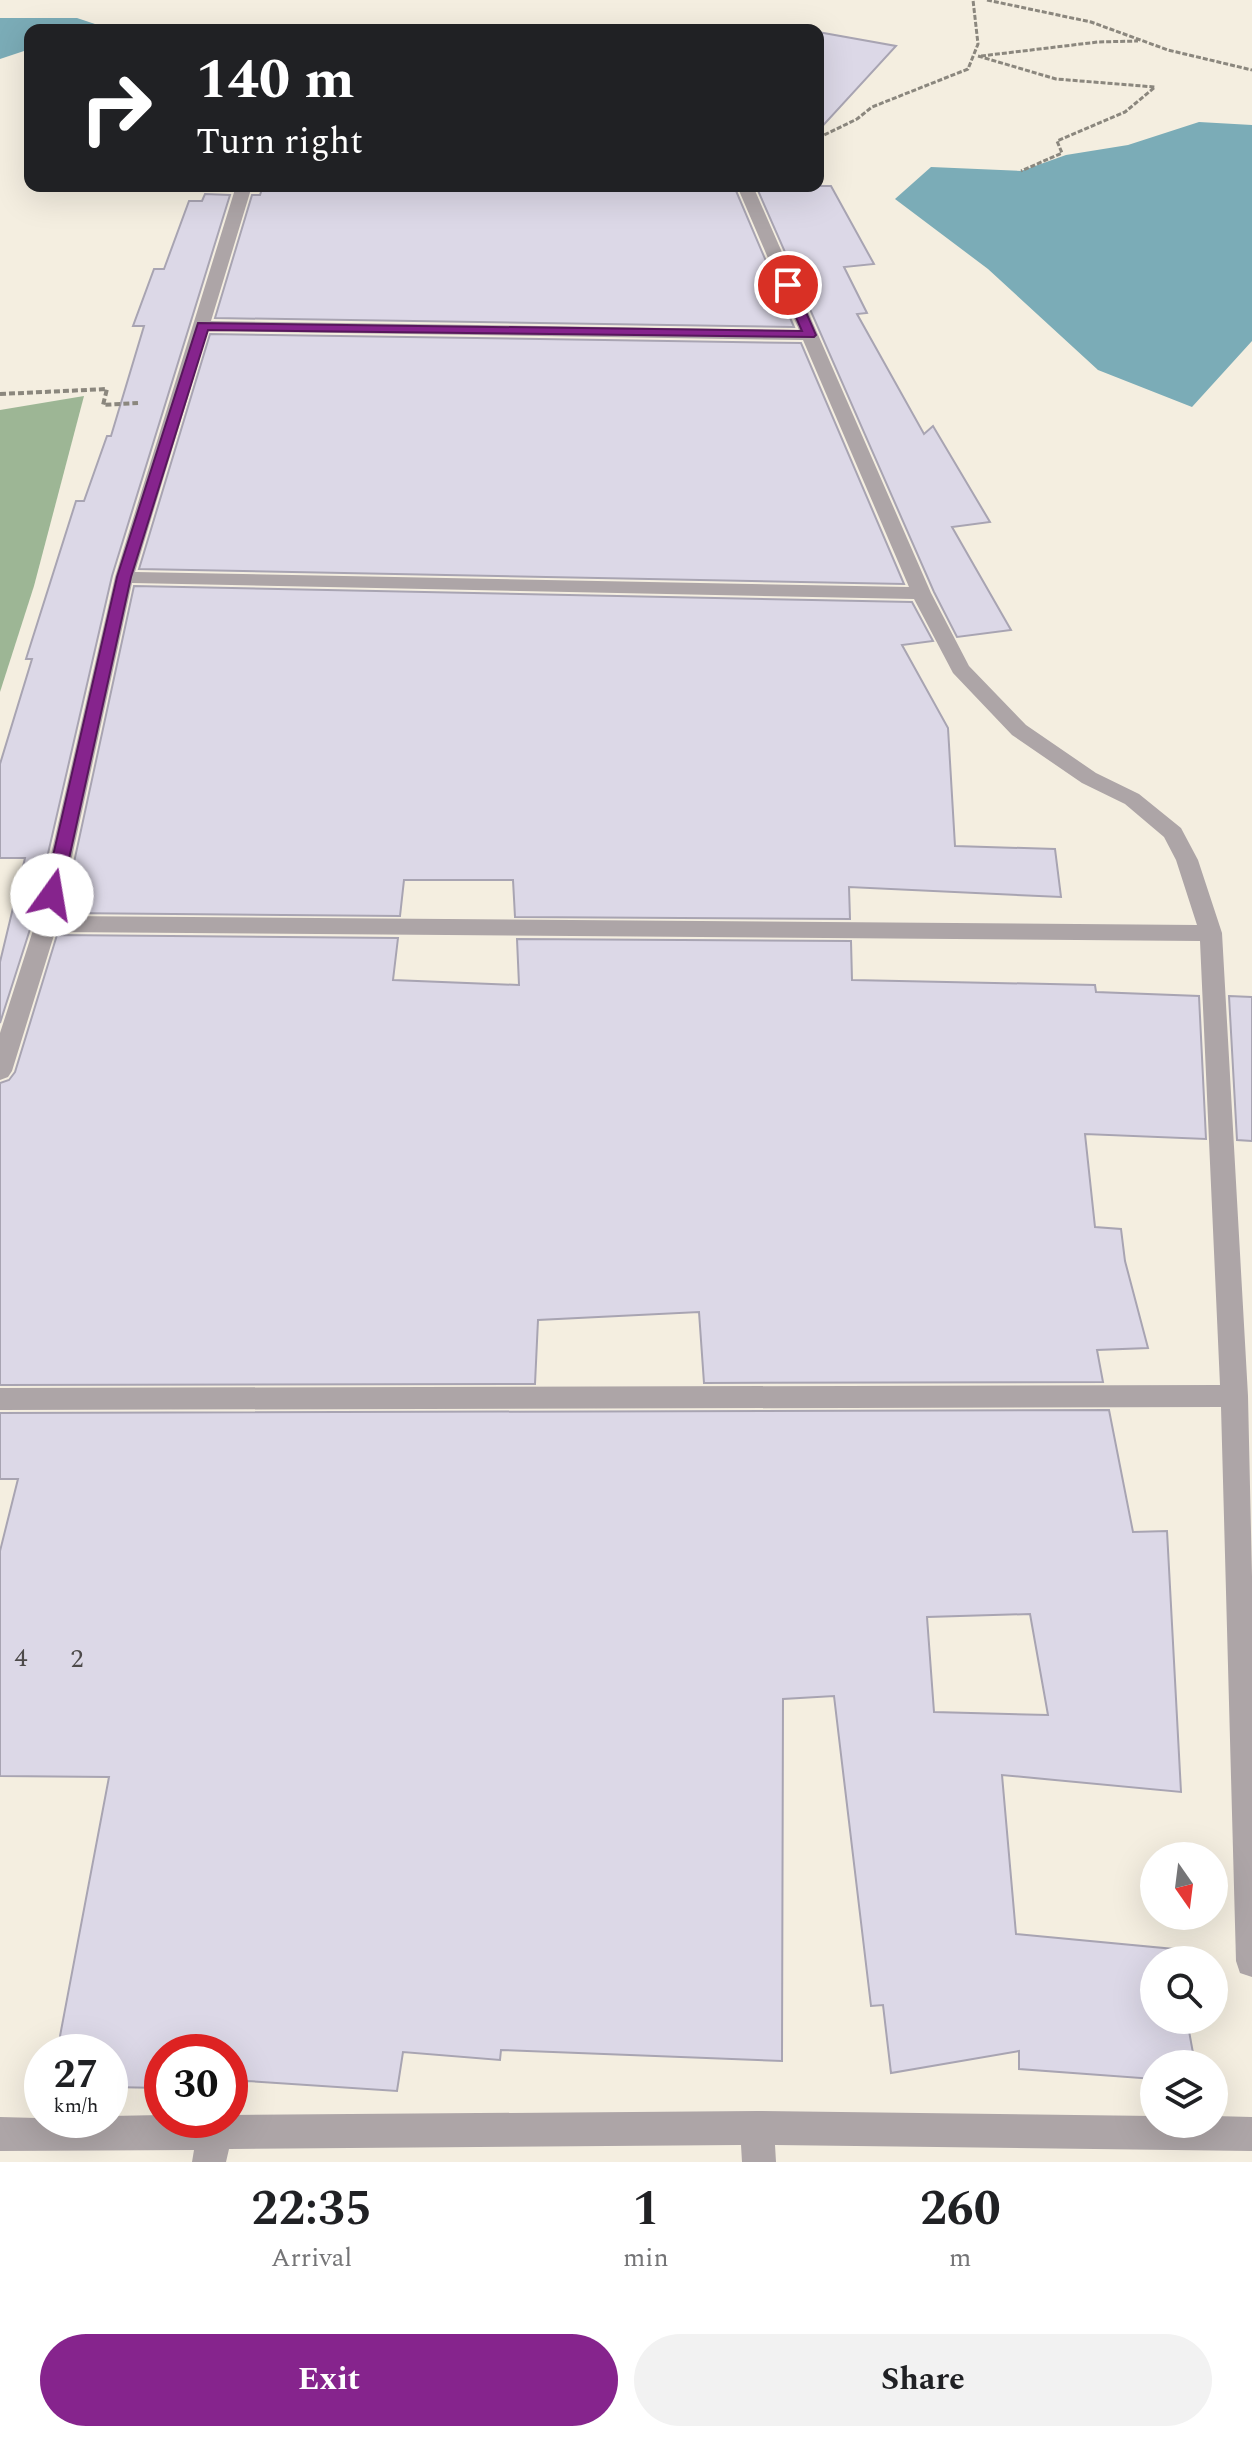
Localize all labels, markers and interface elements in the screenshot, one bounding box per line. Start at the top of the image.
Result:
text: 140 m [196,38,355,123]
icon: right [64,56,168,160]
text: Turn right [196,115,363,170]
pin [754,251,822,319]
icon: arrive [766,263,810,307]
position arrow [10,853,94,937]
house number: 4 [14,1638,28,1678]
house number: 2 [70,1639,84,1679]
north arrow [1140,1842,1228,1930]
map controls [1140,1842,1228,2138]
button: search [1140,1946,1228,2034]
speed limit sign: 30 [144,2034,248,2138]
text: 27 [54,2045,98,2106]
button: layers [1140,2050,1228,2138]
text: km/h [54,2091,99,2121]
text: 22:35 [251,2173,372,2246]
text: 1 [632,2173,659,2246]
text: 260 [920,2173,1001,2246]
text: Arrival [271,2238,352,2278]
text: min [623,2238,669,2278]
text: m [949,2238,971,2278]
button: Exit [40,2334,618,2426]
button: Share [634,2334,1212,2426]

